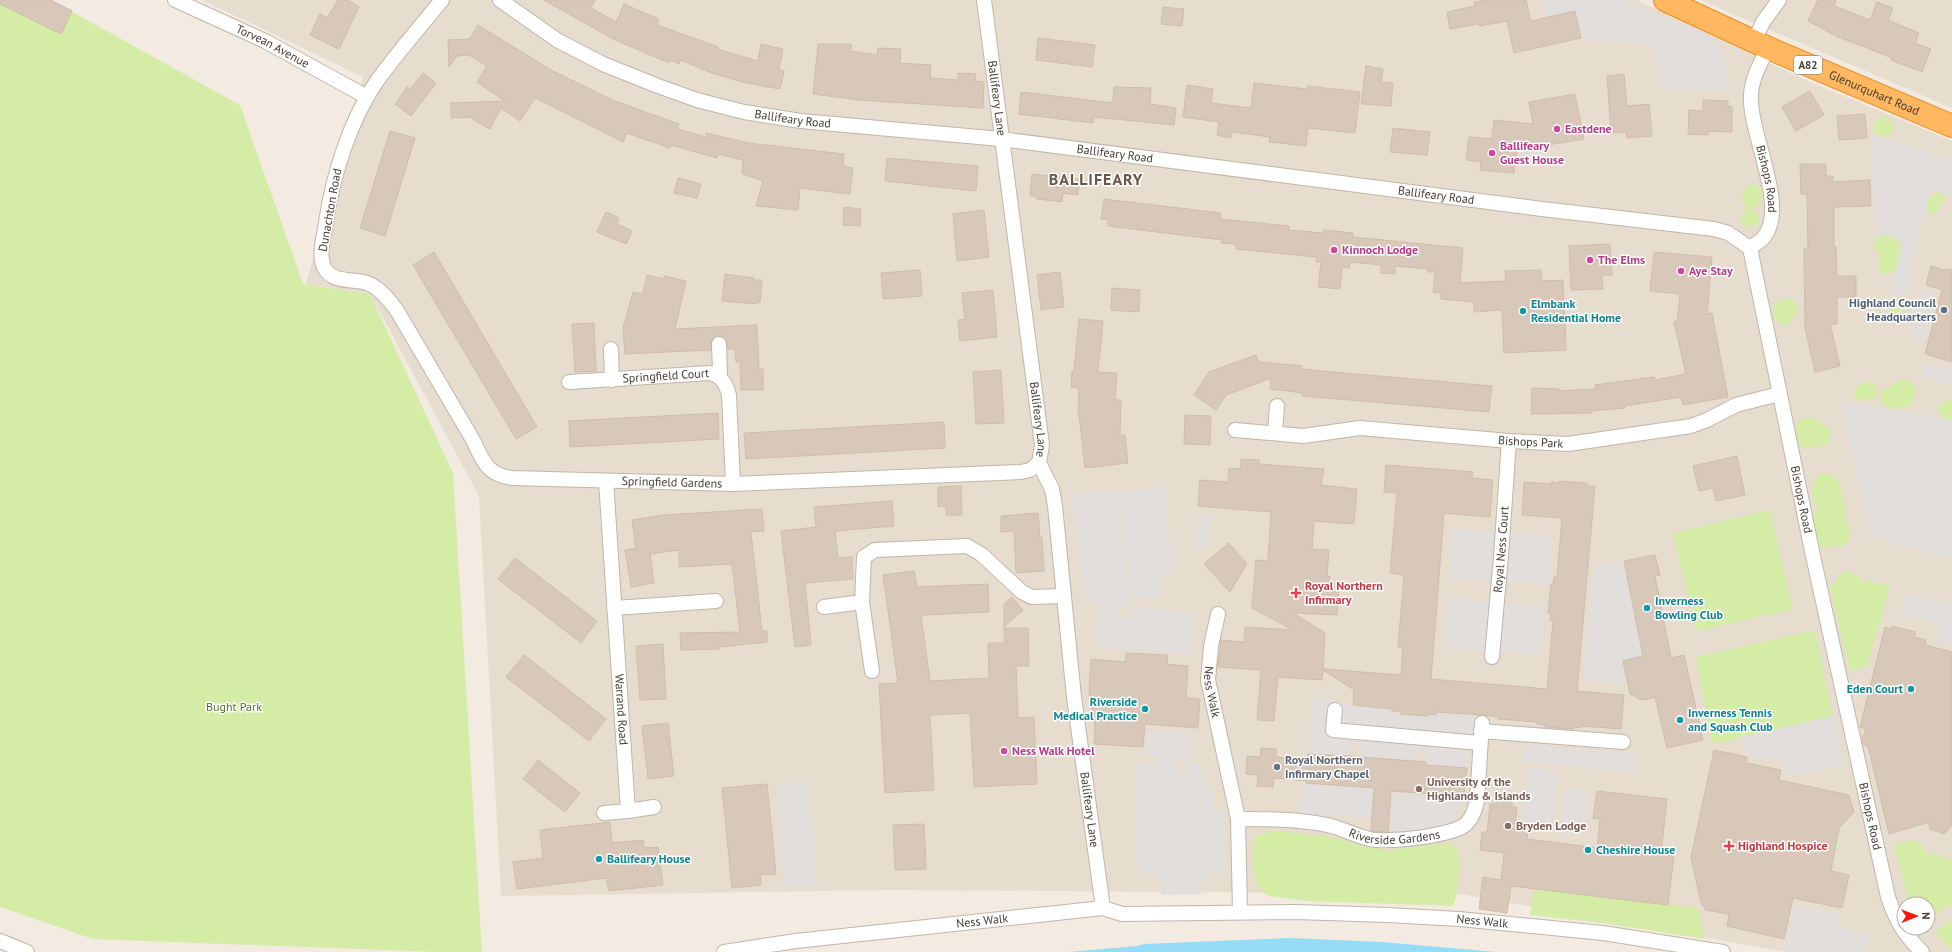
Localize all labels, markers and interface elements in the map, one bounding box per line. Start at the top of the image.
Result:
street label: Torvean Avenue [234,21,312,71]
road number: A82 [1794,56,1822,74]
street label: Ballifeary Lane [985,59,1010,137]
street label: Glenurquhart Road [1827,67,1922,118]
street label: Ballifeary Road [754,106,832,131]
place label: Eastdene [1565,121,1612,136]
marker: Eastdene [1552,124,1562,134]
place label: Ballifeary Guest House [1500,138,1564,167]
street label: Ballifeary Road [1076,141,1154,166]
street label: Bishops Road [1753,143,1780,213]
marker: Ballifeary Guest House [1487,148,1497,158]
street label: Dunachton Road [315,167,344,253]
district label: BALLIFEARY [1049,169,1143,189]
street label: Ballifeary Road [1397,182,1475,207]
place label: Kinnoch Lodge [1342,242,1418,257]
marker: Kinnoch Lodge [1329,245,1339,255]
place label: The Elms [1598,252,1645,267]
marker: The Elms [1585,255,1595,265]
place label: Aye Stay [1689,263,1733,278]
marker: Aye Stay [1676,266,1686,276]
place label: Highland Council Headquarters [1849,295,1936,324]
place label: Elmbank Residential Home [1531,296,1621,325]
marker: Highland Council Headquarters [1939,305,1949,315]
marker: Elmbank Residential Home [1518,306,1528,316]
street label: Springfield Court [622,365,710,386]
street label: Ballifeary Lane [1027,381,1050,458]
street label: Bishops Park [1497,432,1564,451]
street label: Bishops Road [1788,464,1816,535]
street label: Springfield Gardens [621,473,722,491]
street label: Royal Ness Court [1490,506,1511,593]
place label: Royal Northern Infirmary [1305,578,1383,607]
marker: Royal Northern Infirmary [1290,587,1302,599]
place label: Inverness Bowling Club [1655,593,1723,622]
marker: Inverness Bowling Club [1642,603,1652,613]
street label: Ness Walk [1201,666,1224,719]
street label: Warrand Road [612,673,632,746]
place label: Eden Court [1847,681,1904,696]
marker: Eden Court [1906,684,1916,694]
place label: Riverside Medical Practice [1054,694,1137,723]
park label: Bught Park [206,699,262,714]
marker: Riverside Medical Practice [1140,704,1150,714]
place label: Inverness Tennis and Squash Club [1688,705,1773,734]
marker: Inverness Tennis and Squash Club [1675,715,1685,725]
place label: Ness Walk Hotel [1012,743,1095,758]
marker: Ness Walk Hotel [999,746,1009,756]
place label: Royal Northern Infirmary Chapel [1285,752,1370,781]
marker: Royal Northern Infirmary Chapel [1272,762,1282,772]
street label: Ballifeary Lane [1077,771,1103,848]
place label: University of the Highlands & Islands [1427,774,1530,803]
street label: Bishops Road [1856,781,1885,851]
marker: University of the Highlands & Islands [1414,784,1424,794]
place label: Bryden Lodge [1516,818,1586,833]
marker: Bryden Lodge [1503,821,1513,831]
street label: Riverside Gardens [1347,825,1441,847]
place label: Highland Hospice [1738,838,1828,853]
marker: Highland Hospice [1723,840,1735,852]
place label: Cheshire House [1596,842,1675,857]
marker: Cheshire House [1583,845,1593,855]
place label: Ballifeary House [607,851,691,866]
marker: Ballifeary House [594,854,604,864]
north arrow [1896,896,1936,936]
street label: Ness Walk [955,910,1009,931]
street label: Ness Walk [1456,911,1509,931]
text: N [1919,912,1933,920]

